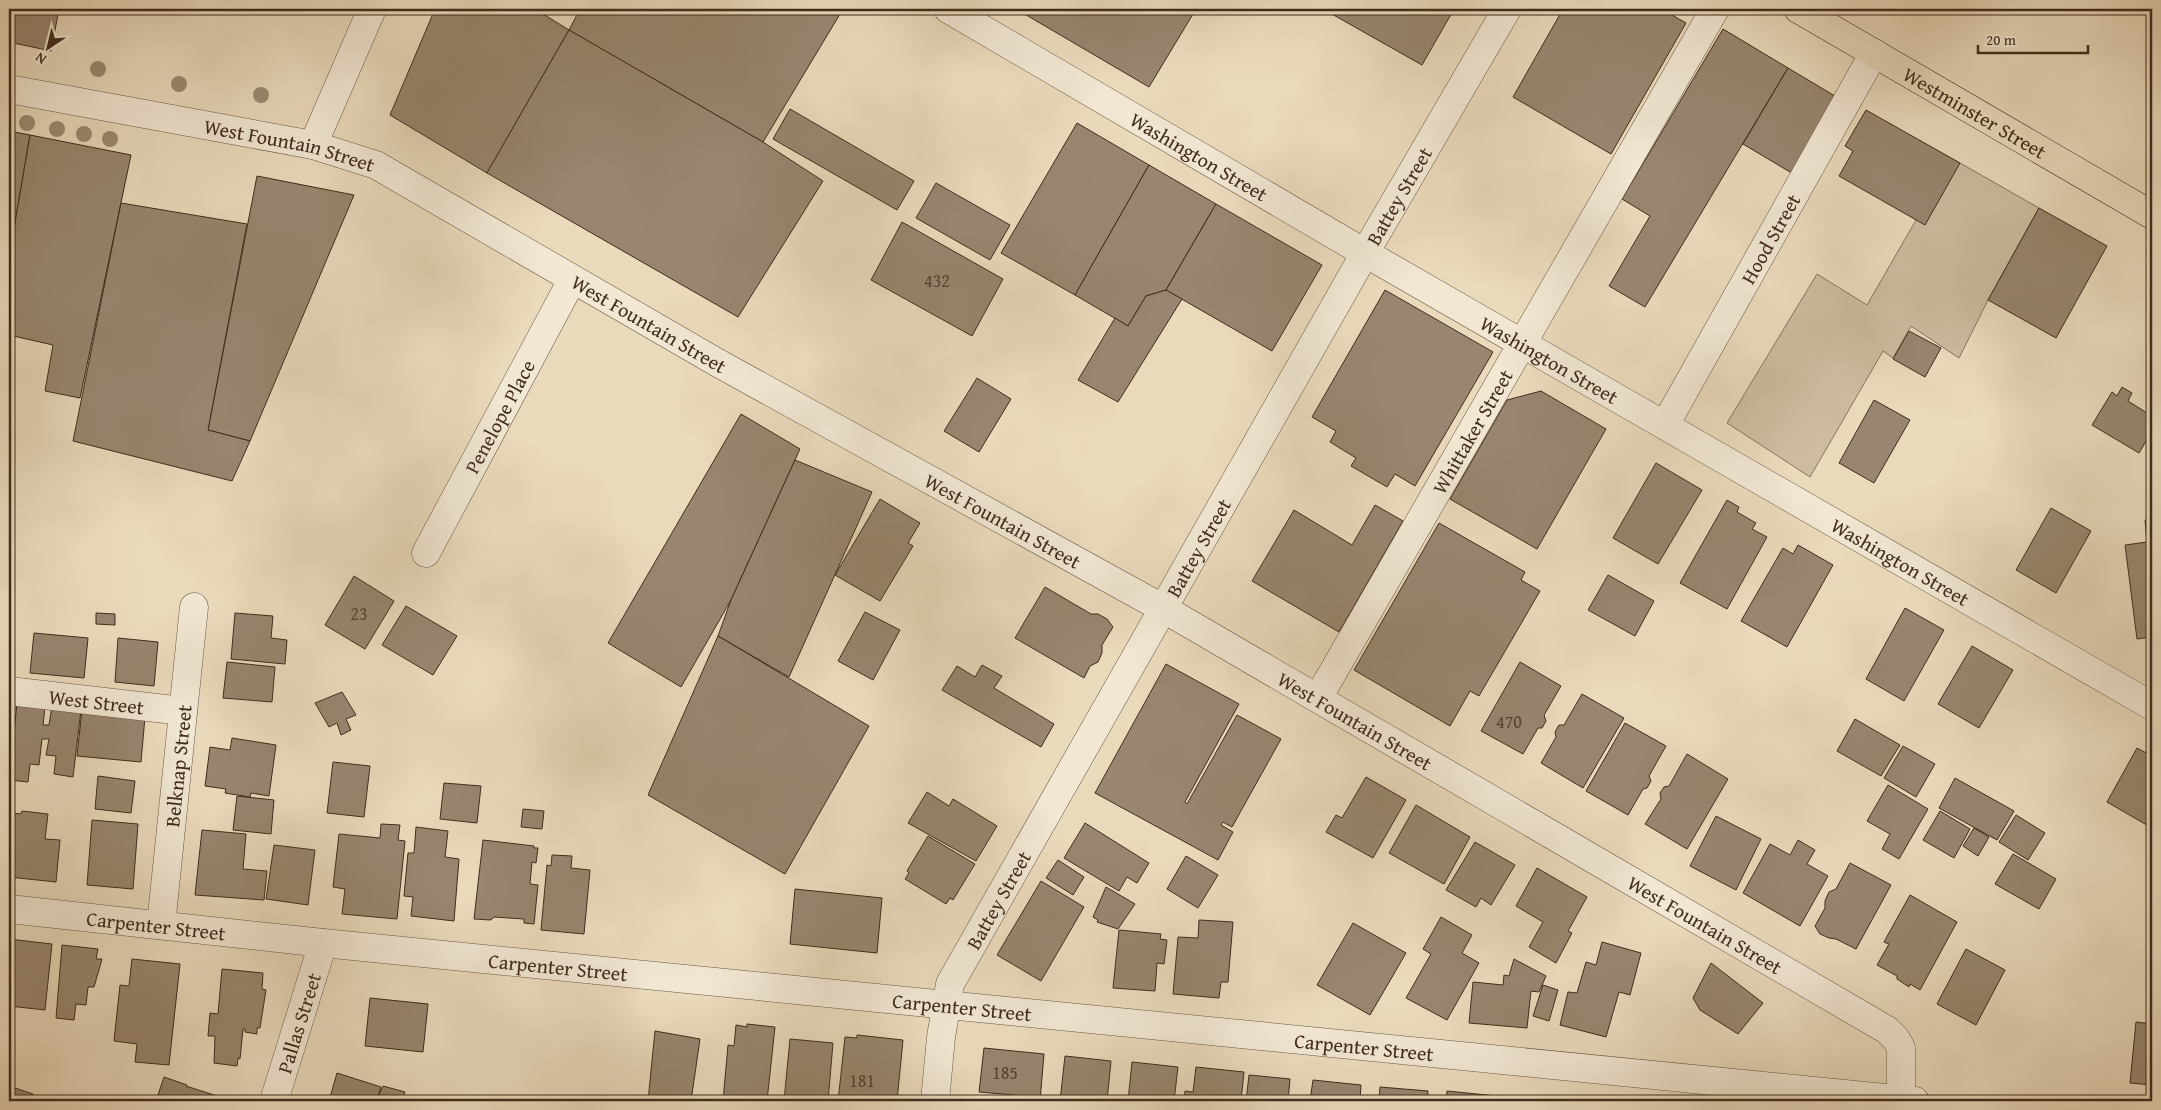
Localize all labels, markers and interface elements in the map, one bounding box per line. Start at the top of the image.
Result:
north arrow [22,22,72,72]
scale bar [1978,22,2088,54]
text: 20 m [1986,29,2017,50]
text: N [30,47,50,70]
street label: Westminster Street [1898,59,2052,165]
street label: Washington Street [1125,104,1273,208]
street label: West Fountain Street [202,111,379,178]
street label: Battey Street [1358,141,1438,250]
street label: Hood Street [1733,188,1807,289]
street label: West Fountain Street [566,267,732,380]
house number: 432 [924,267,950,294]
street label: Washington Street [1475,308,1624,410]
street label: Penelope Place [457,354,541,478]
street label: Whittaker Street [1424,363,1519,499]
street label: West Fountain Street [920,465,1087,575]
street label: Battey Street [1158,493,1237,602]
street label: Washington Street [1826,510,1975,613]
house number: 23 [350,600,368,627]
street label: West Fountain Street [1272,664,1438,777]
street label: West Street [47,681,146,721]
street label: Belknap Street [157,703,198,829]
house number: 470 [1496,708,1522,735]
street label: Battey Street [958,845,1037,954]
street label: West Fountain Street [1622,868,1788,981]
street label: Carpenter Street [85,903,227,947]
street label: Carpenter Street [487,945,629,988]
street label: Pallas Street [269,969,328,1077]
street label: Carpenter Street [891,985,1033,1028]
street label: Carpenter Street [1293,1025,1435,1068]
house number: 185 [992,1059,1018,1086]
house number: 181 [849,1067,875,1094]

